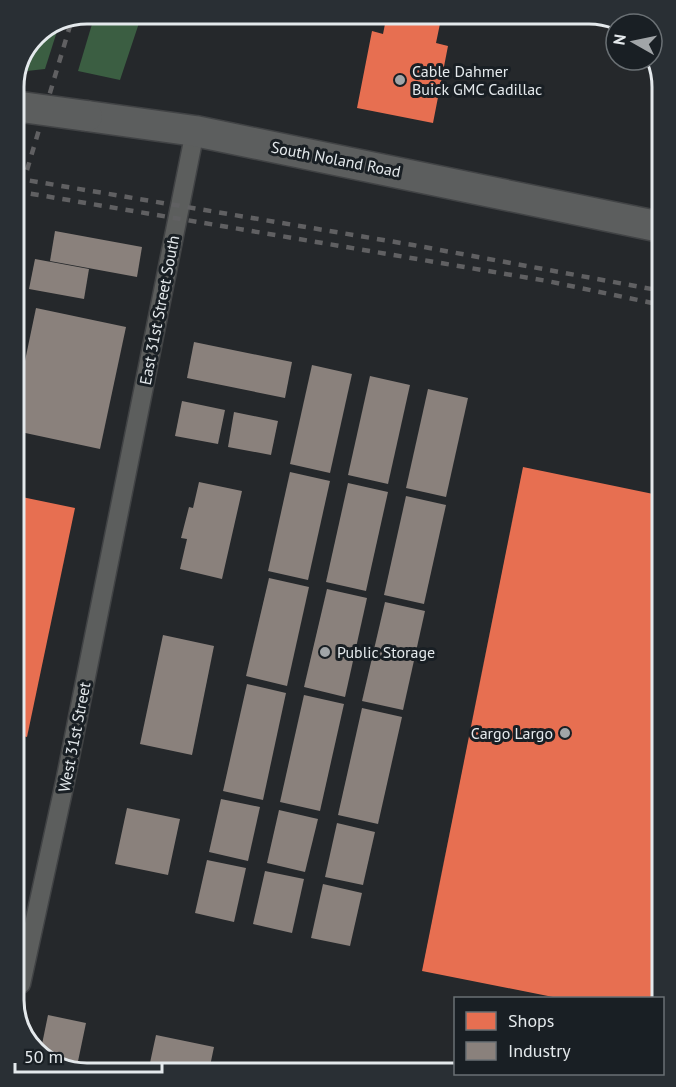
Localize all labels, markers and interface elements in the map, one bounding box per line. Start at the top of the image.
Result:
north arrow [604,12,664,72]
text: N [608,33,630,46]
place label: Cable Dahmer Buick GMC Cadillac [412,61,542,99]
marker: Cable Dahmer Buick GMC Cadillac [393,73,407,87]
street label: South Noland Road [269,137,403,181]
street label: East 31st Street South [135,234,183,386]
place label: Public Storage [337,642,435,662]
marker: Public Storage [318,645,332,659]
street label: West 31st Street [54,680,95,794]
place label: Cargo Largo [471,723,553,743]
marker: Cargo Largo [558,726,572,740]
legend [454,997,664,1075]
text: Shops [508,1009,554,1032]
scale bar [15,1036,162,1074]
text: Industry [508,1039,571,1062]
text: 50 m [24,1045,63,1068]

